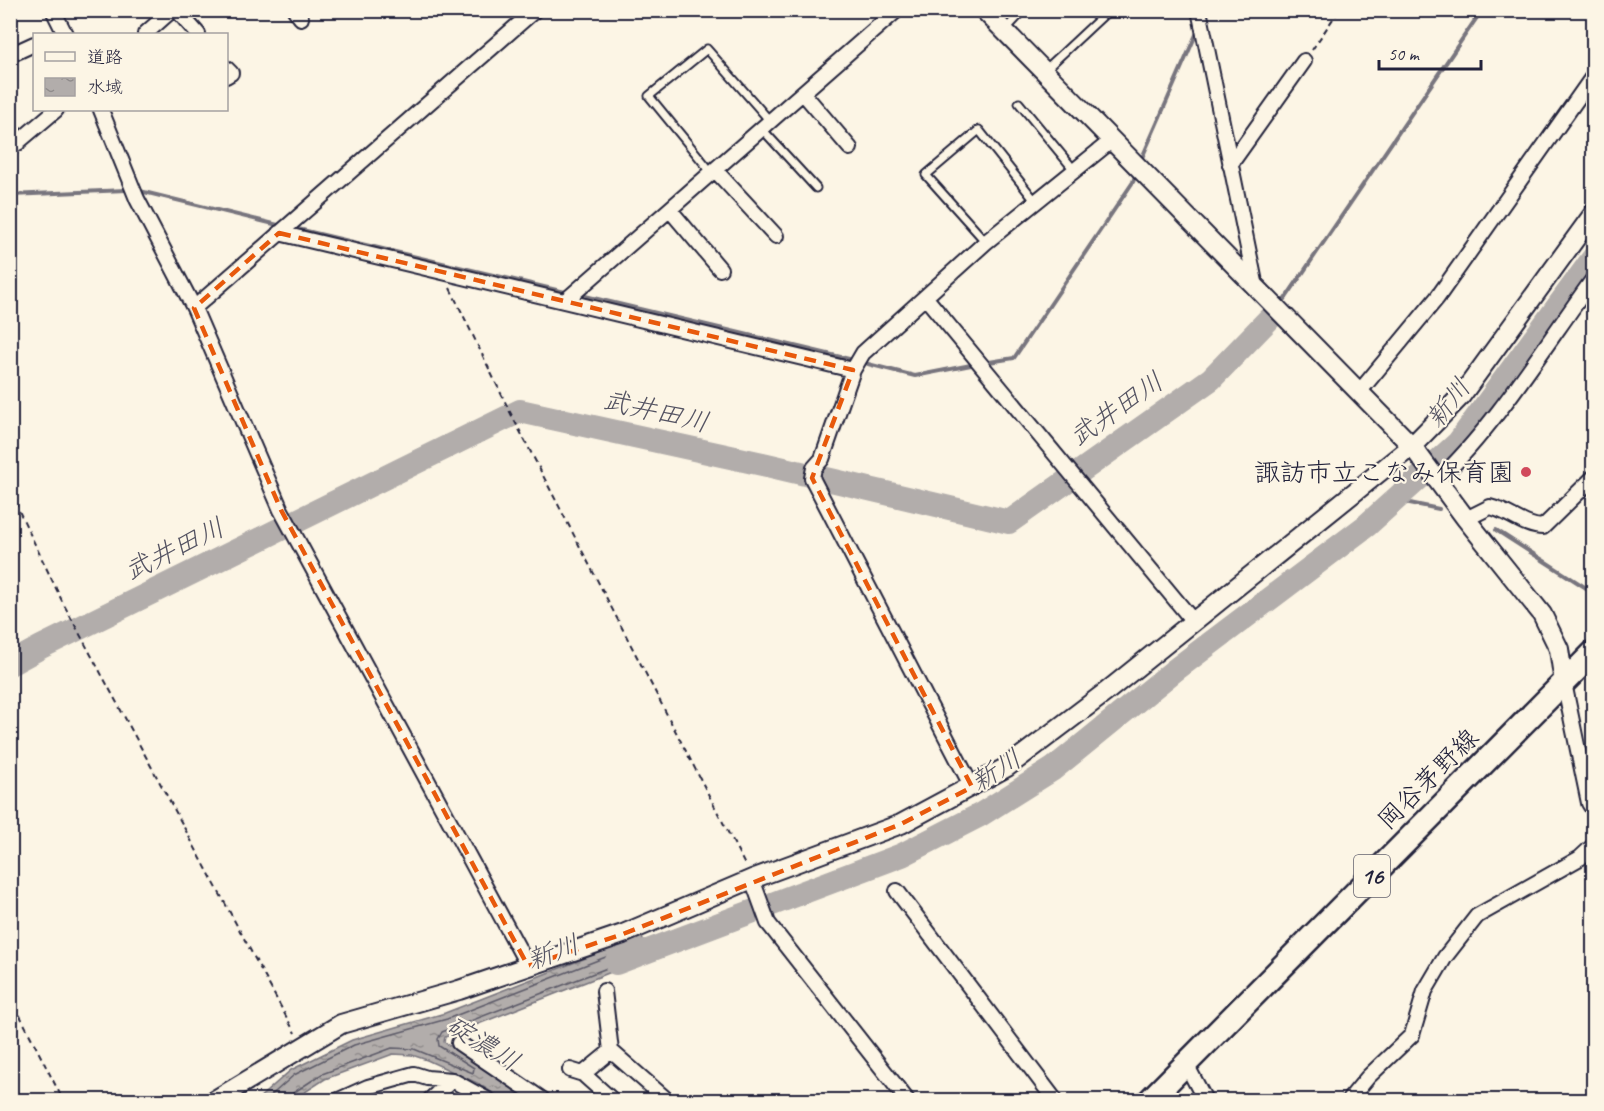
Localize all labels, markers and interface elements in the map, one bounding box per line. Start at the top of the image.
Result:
legend [33,33,228,111]
scale bar [1379,33,1481,71]
text: 50 m [1388,43,1421,65]
text: 道路 [87,46,123,68]
text: 水域 [87,76,123,98]
water label: 武井田川 [1062,364,1170,454]
water label: 新川 [1418,371,1478,435]
water label: 武井田川 [600,382,712,440]
place label: 諏訪市立こなみ保育園 [1254,456,1514,489]
marker: 諏訪市立こなみ保育園 [1519,465,1533,479]
water label: 武井田川 [118,510,230,588]
street label: 岡谷茅野線 [1370,721,1486,837]
water label: 新川 [964,741,1028,799]
road number: 16 [1354,855,1390,897]
water label: 新川 [522,927,584,977]
water label: 碇濃川 [440,1007,526,1079]

